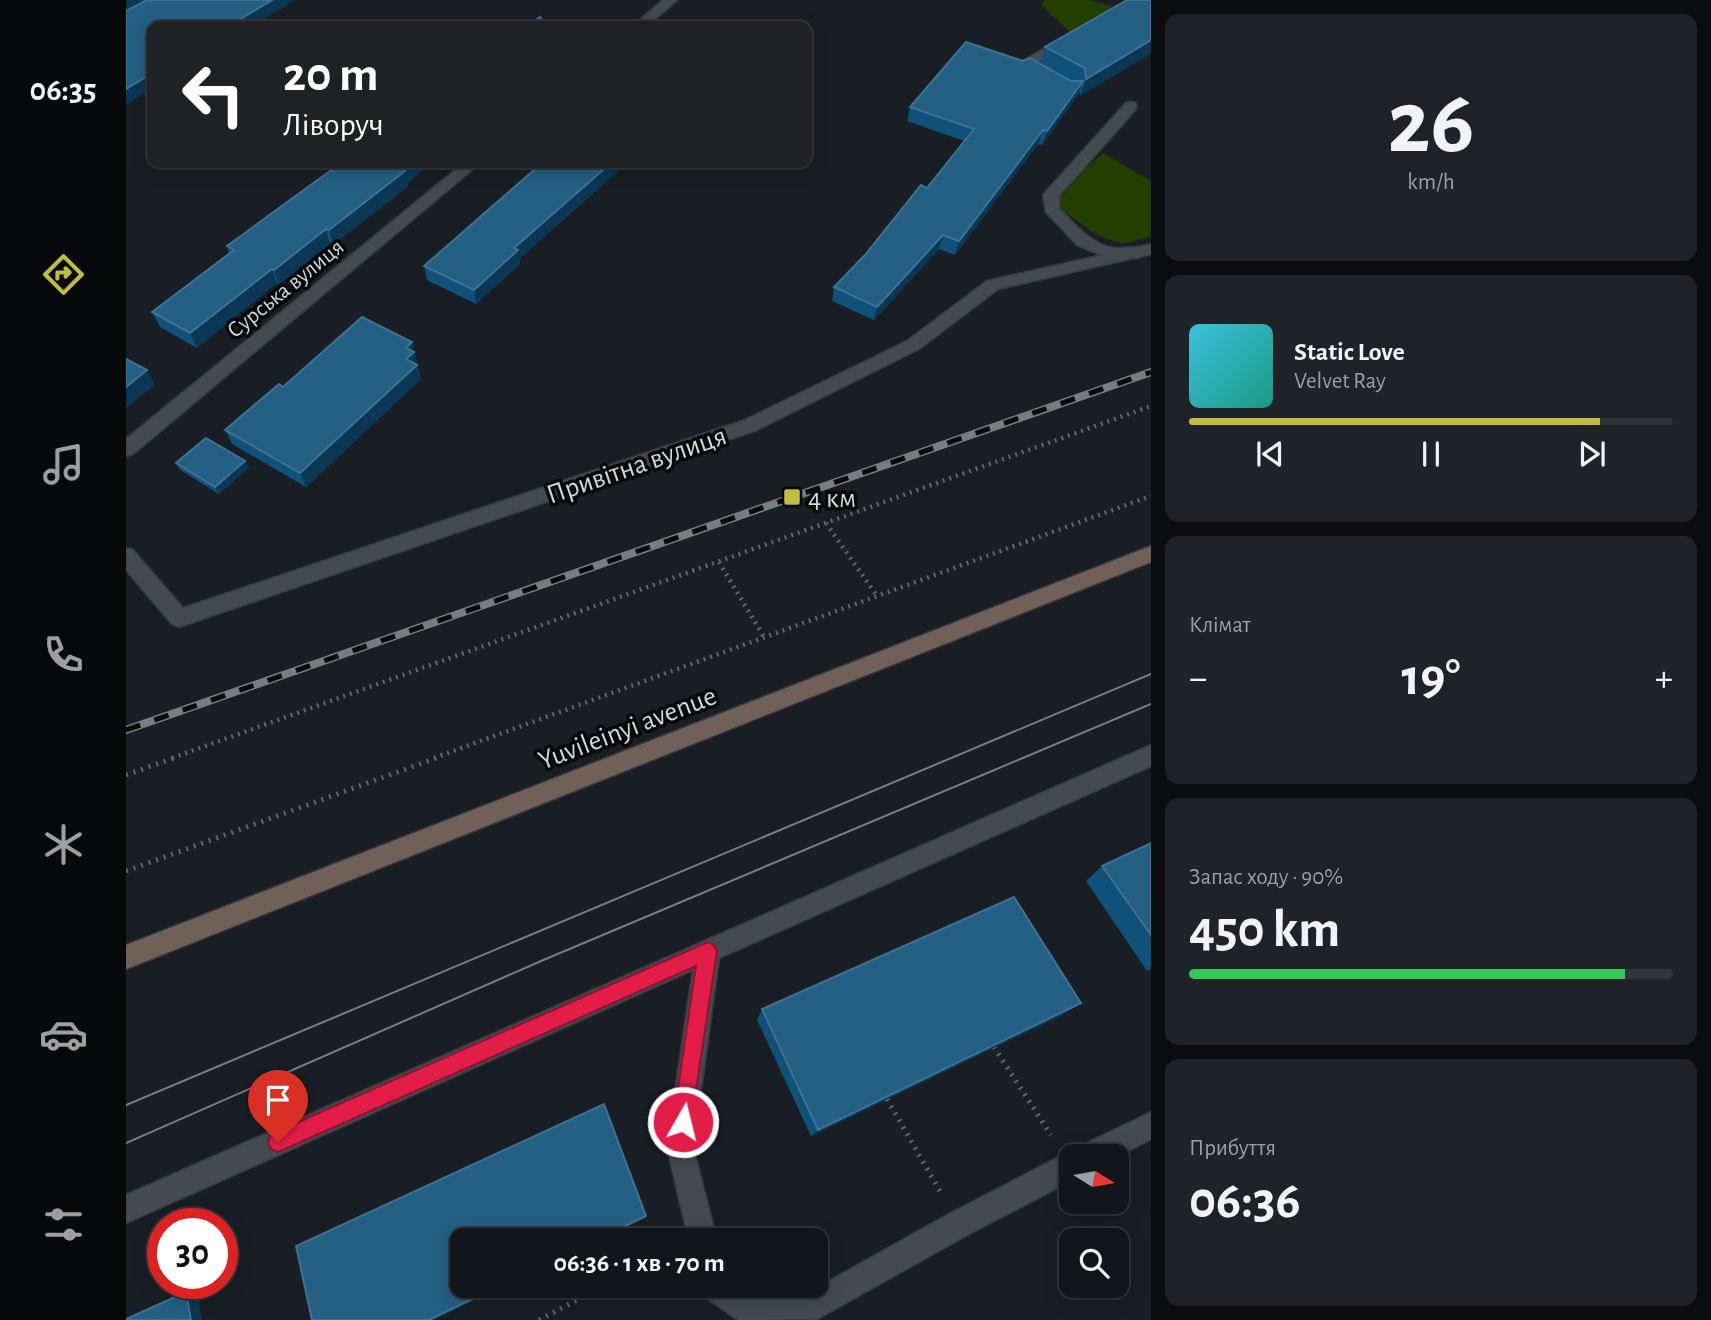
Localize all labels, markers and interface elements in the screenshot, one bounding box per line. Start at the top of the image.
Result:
icon: left [168,49,259,140]
text: 20 m [283,51,379,100]
text: 06:35 [29,74,97,106]
text: 26 [1388,78,1474,169]
text: Ліворуч [283,109,384,141]
text: km/h [1407,171,1455,194]
street label: Сурська вулиця [223,235,349,343]
icon: directions [39,250,88,299]
text: Static Love [1294,339,1405,365]
text: Velvet Ray [1294,370,1386,393]
street label: Привітна вулиця [543,422,730,510]
icon: previous [1251,435,1289,473]
icon: pause [1412,435,1450,473]
icon: next [1573,435,1611,473]
icon: music [39,440,88,489]
place label: 4 км [808,485,856,513]
marker: 4 км [782,487,802,507]
text: Клімат [1189,614,1251,637]
icon: phone [39,630,88,679]
text: 19° [1401,652,1461,704]
text: − [1189,660,1207,698]
text: + [1655,660,1673,698]
street label: Yuvileinyi avenue [535,682,720,776]
icon: climate [39,820,88,869]
text: Запас ходу · 90% [1189,866,1343,889]
text: 450 km [1189,904,1340,956]
icon: car [39,1010,88,1059]
pin [248,1070,308,1142]
icon: arrive [259,1081,297,1119]
position arrow [646,1085,720,1159]
text: Прибуття [1189,1137,1276,1160]
north arrow [1059,1144,1129,1214]
map controls [1059,1144,1129,1298]
text: 06:36 [1189,1175,1301,1227]
icon: filters [39,1200,88,1249]
speed limit sign: 30 [147,1208,238,1299]
button: search [1059,1228,1129,1298]
text: 06:36 · 1 хв · 70 m [553,1250,725,1276]

